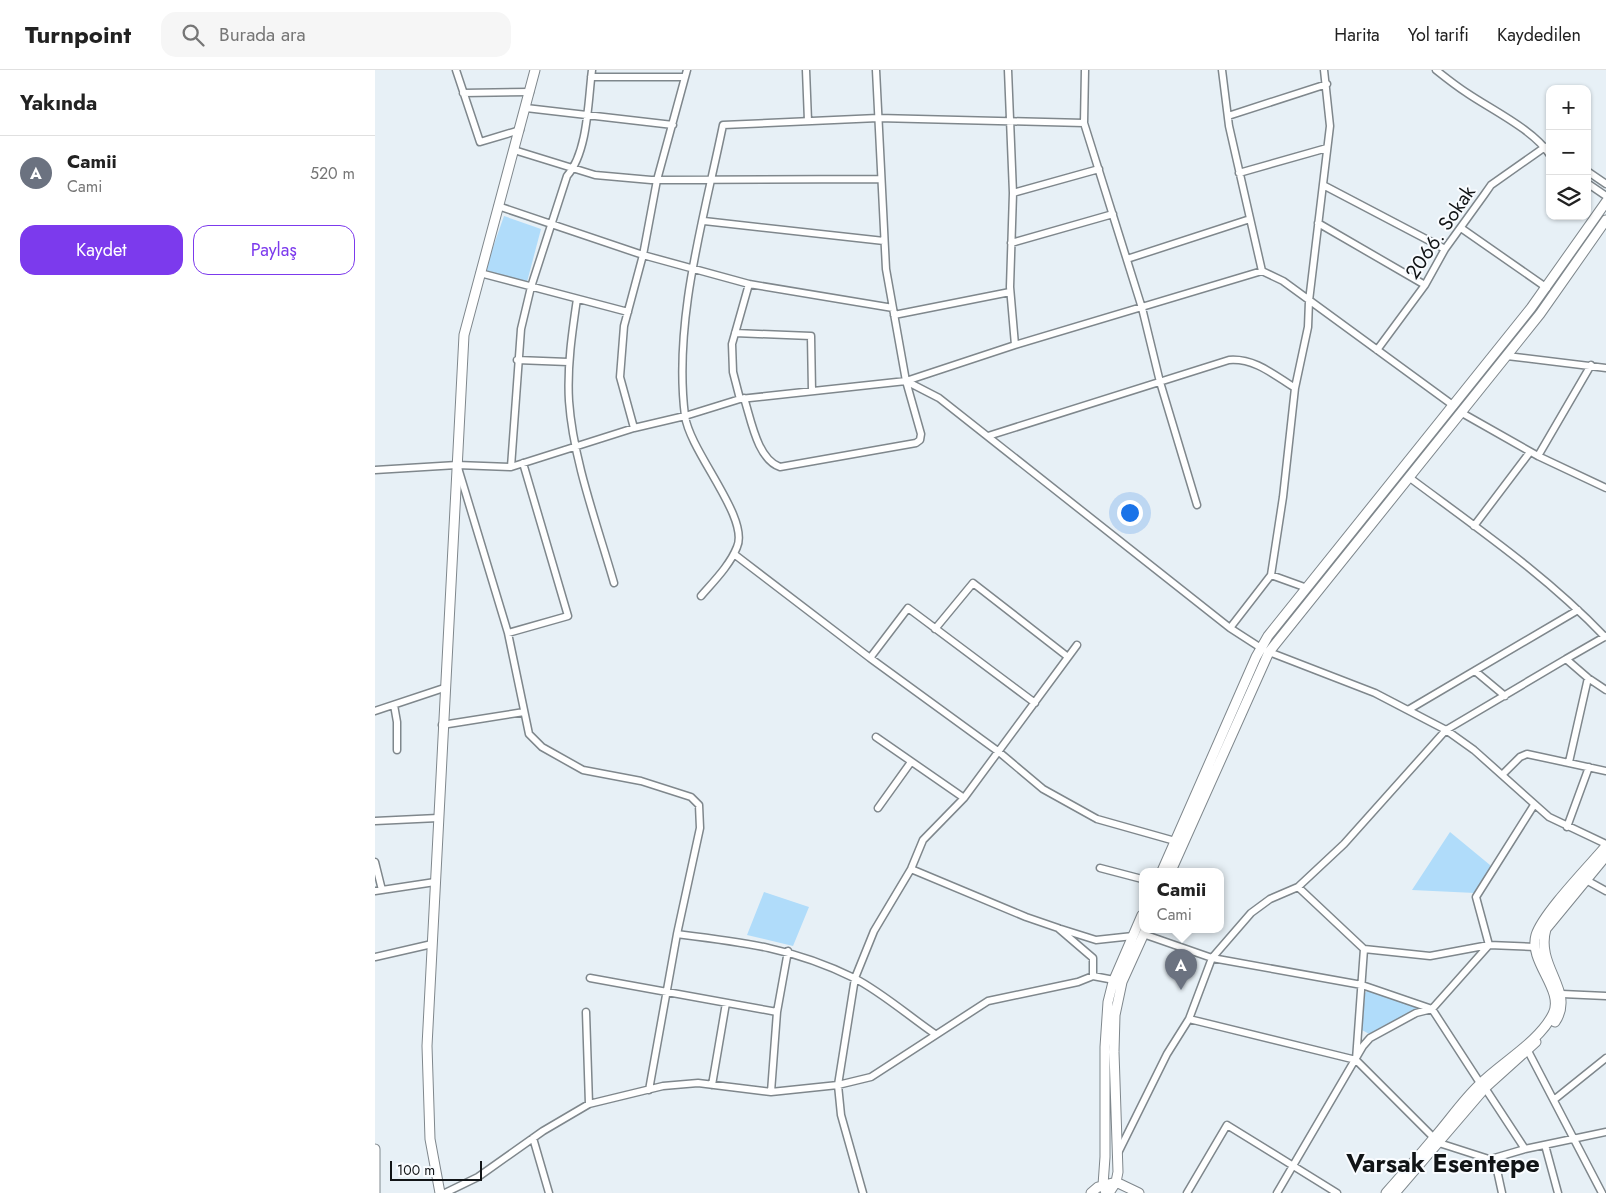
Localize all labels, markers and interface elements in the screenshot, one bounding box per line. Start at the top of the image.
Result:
search box [161,12,511,57]
text: Turnpoint [25,17,131,52]
icon: search [179,21,207,49]
text: Burada ara [219,21,306,48]
text: Harita [1334,22,1380,48]
text: Yol tarifi [1408,22,1469,48]
text: Kaydedilen [1497,22,1581,48]
map controls [1546,85,1591,220]
button: + [1546,85,1591,130]
text: Yakında [20,88,97,118]
button: − [1546,130,1591,175]
text: Camii [67,148,117,175]
text: A [30,162,42,185]
text: 520 m [310,162,355,185]
text: Cami [67,175,102,198]
button: layers [1546,175,1591,220]
street label: 2066. Sokak [1398,179,1483,285]
button: Kaydet [20,225,183,275]
button: Paylaş [193,225,355,275]
your location [1117,500,1143,526]
popup [1139,868,1224,933]
text: Camii [1157,876,1206,903]
text: Cami [1157,903,1192,926]
pin: A [1165,949,1197,990]
district label: Varsak Esentepe [1345,1145,1540,1181]
scale bar [390,1158,483,1181]
text: 100 m [397,1160,435,1180]

